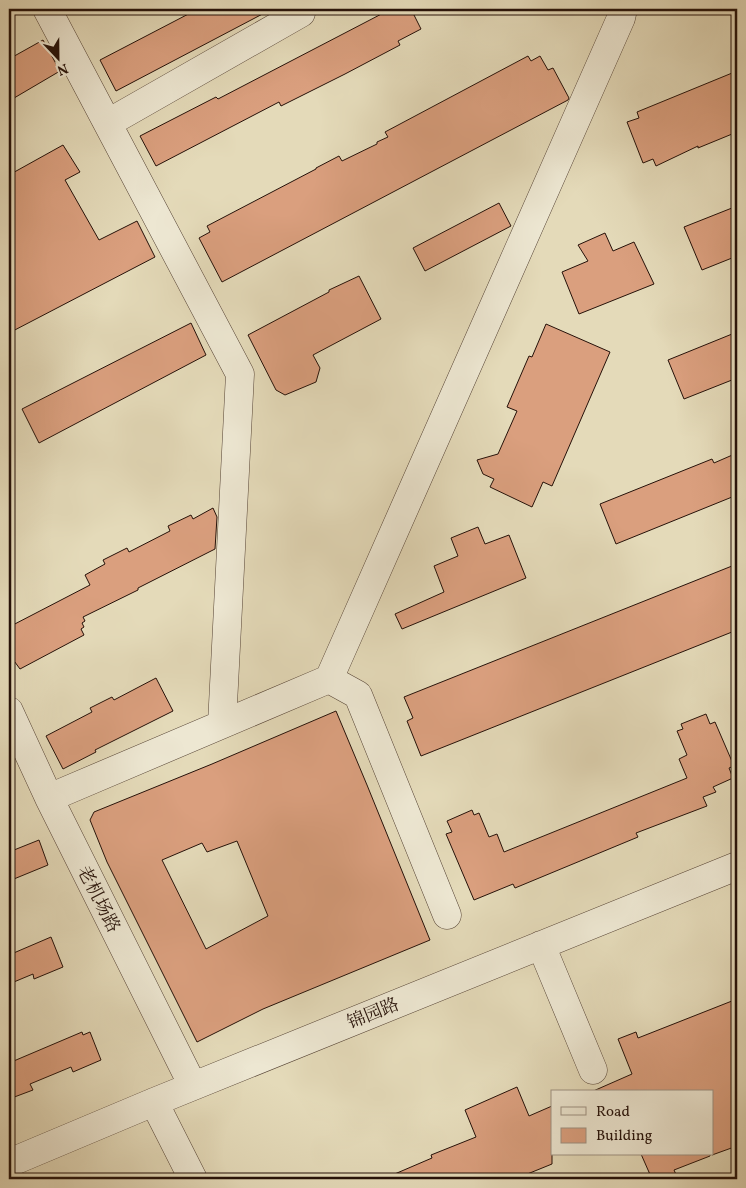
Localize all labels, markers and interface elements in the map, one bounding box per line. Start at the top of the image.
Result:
north arrow [32,32,82,82]
text: N [54,58,71,79]
street label: 老机场路 [70,862,125,937]
street label: 锦园路 [344,993,403,1036]
legend [551,1090,714,1156]
text: Road [596,1102,630,1123]
text: Building [596,1126,653,1147]

